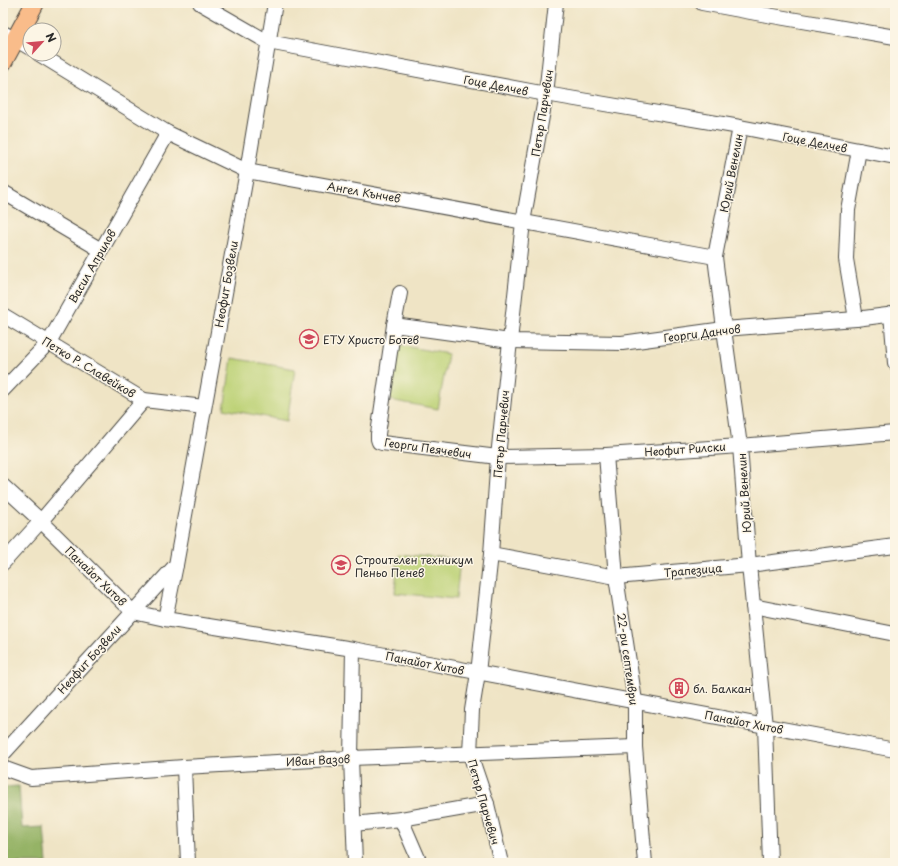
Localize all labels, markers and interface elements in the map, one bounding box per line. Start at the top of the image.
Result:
north arrow [22,22,62,62]
text: N [42,29,61,45]
street label: Петър Парчевич [527,68,557,158]
street label: Гоце Делчев [462,70,530,100]
street label: Гоце Делчев [781,127,849,157]
street label: Юрий Венелин [715,132,747,214]
street label: Ангел Кънчев [326,177,402,207]
street label: Васил Априлов [64,226,120,306]
street label: Неофит Бозвели [210,239,242,329]
street label: Георги Данчов [663,320,741,346]
school or university icon: ЕТУ Христо Ботев [298,328,320,350]
place label: ЕТУ Христо Ботев [323,331,419,348]
street label: Петко Р. Славейков [39,332,139,402]
street label: Петър Парчевич [489,389,513,479]
street label: Георги Пеячевич [383,433,473,463]
street label: Неофит Рилски [644,438,726,460]
street label: Юрий Венелин [733,453,755,533]
street label: Панайот Хитов [61,542,131,610]
place label: Строителен техникум Пеньо Пенев [355,551,473,581]
school or university icon: Строителен техникум Пеньо Пенев [330,554,352,576]
street label: Трапезица [663,559,723,581]
street label: 22-ри септември [613,612,643,706]
street label: Неофит Бозвели [53,621,125,697]
street label: Панайот Хитов [384,647,466,679]
building icon: бл. Балкан [668,677,690,699]
place label: бл. Балкан [693,680,752,697]
street label: Панайот Хитов [703,706,785,738]
street label: Иван Вазов [285,750,351,770]
street label: Петър Парчевич [464,757,504,847]

